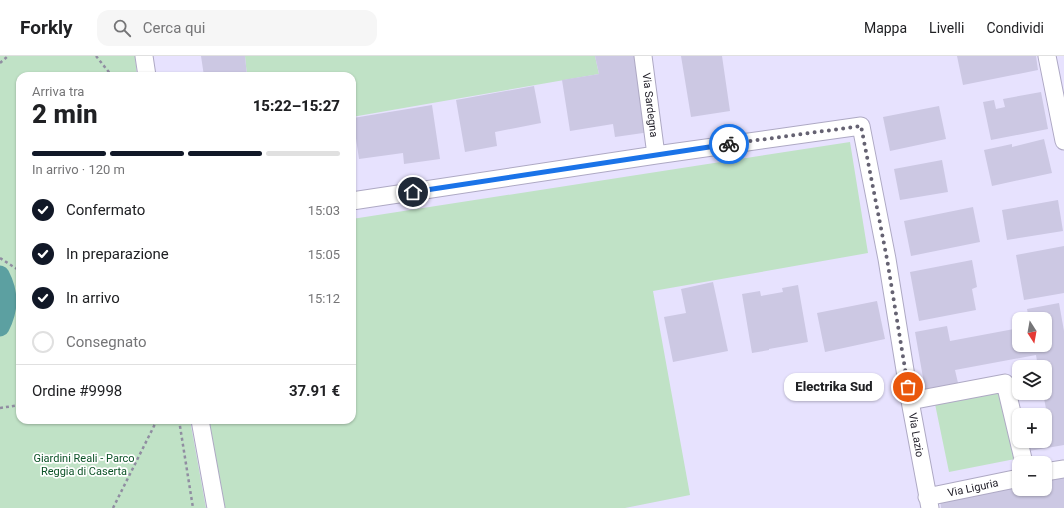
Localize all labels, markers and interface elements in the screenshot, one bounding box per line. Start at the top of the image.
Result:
search box [97,10,377,46]
text: Forkly [20,16,73,39]
icon: search [111,17,133,39]
text: Cerca qui [143,19,206,37]
text: Mappa [864,20,907,36]
text: Livelli [929,20,964,36]
text: Condividi [986,20,1044,36]
street label: Via Sardegna [640,72,660,138]
text: Arriva tra [32,84,84,99]
text: 15:22–15:27 [253,97,340,115]
text: 2 min [32,99,98,129]
courier [709,124,749,164]
icon: bike [718,133,740,155]
text: In arrivo · 120 m [32,162,125,177]
pin [396,175,430,209]
icon: home [402,181,424,203]
icon: check [32,199,54,221]
text: Confermato [66,201,145,219]
text: 15:03 [308,203,340,218]
icon: check [32,243,54,265]
text: In preparazione [66,245,169,263]
text: 15:05 [308,247,340,262]
icon: check [32,287,54,309]
text: In arrivo [66,289,120,307]
text: 15:12 [308,291,340,306]
north arrow [1012,312,1052,352]
map controls [1012,312,1052,496]
text: Consegnato [66,333,146,351]
button: layers [1012,360,1052,400]
pin [891,370,925,404]
callout: Electrika Sud [784,373,884,401]
icon: bag [897,376,919,398]
text: Electrika Sud [795,379,873,394]
text: Ordine #9998 [32,382,122,400]
text: 37.91 € [289,382,340,400]
button: + [1012,408,1052,448]
street label: Via Lazio [906,412,926,458]
park label: Giardini Reali - Parco Reggia di Caserta [33,452,135,478]
button: − [1012,456,1052,496]
street label: Via Liguria [946,476,1000,500]

